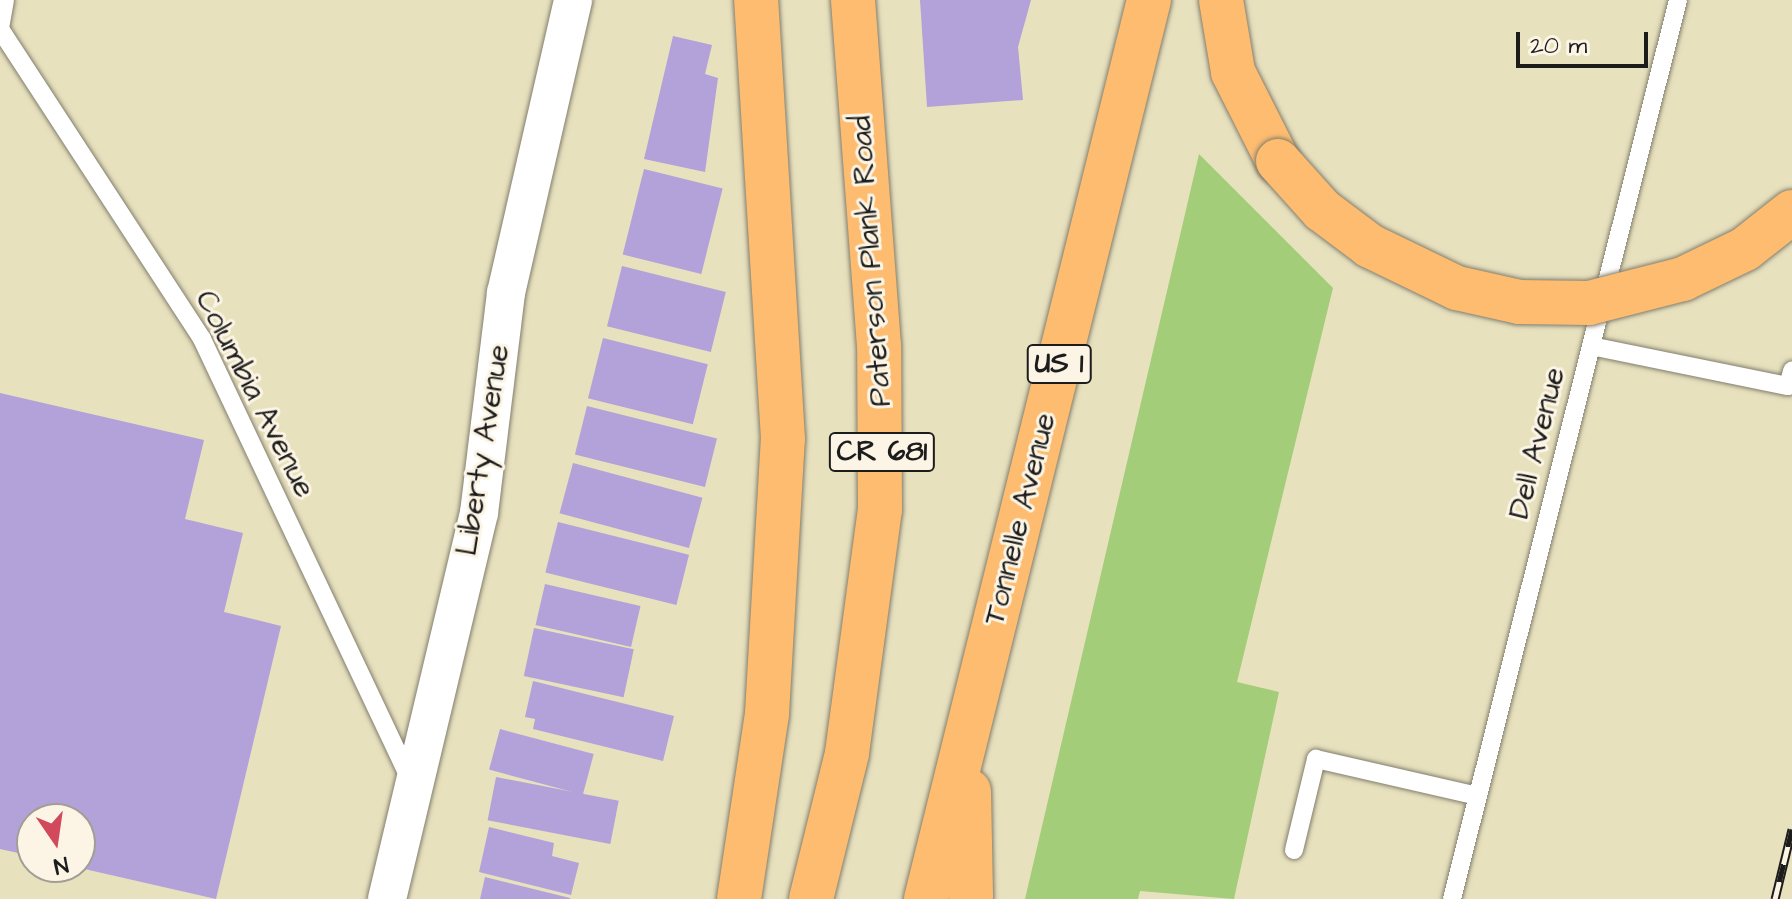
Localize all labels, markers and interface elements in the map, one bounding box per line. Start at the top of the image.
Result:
scale bar [1520,16,1652,66]
text: 20 m [1530,29,1587,63]
street label: Paterson Plank Road [843,114,899,408]
street label: Columbia Avenue [187,284,323,504]
road number: US 1 [1025,340,1093,388]
street label: Liberty Avenue [449,342,517,558]
street label: Dell Avenue [1501,364,1573,522]
street label: Tonnelle Avenue [976,409,1064,629]
road number: CR 681 [828,428,936,476]
north arrow [16,803,96,883]
text: N [51,848,71,882]

